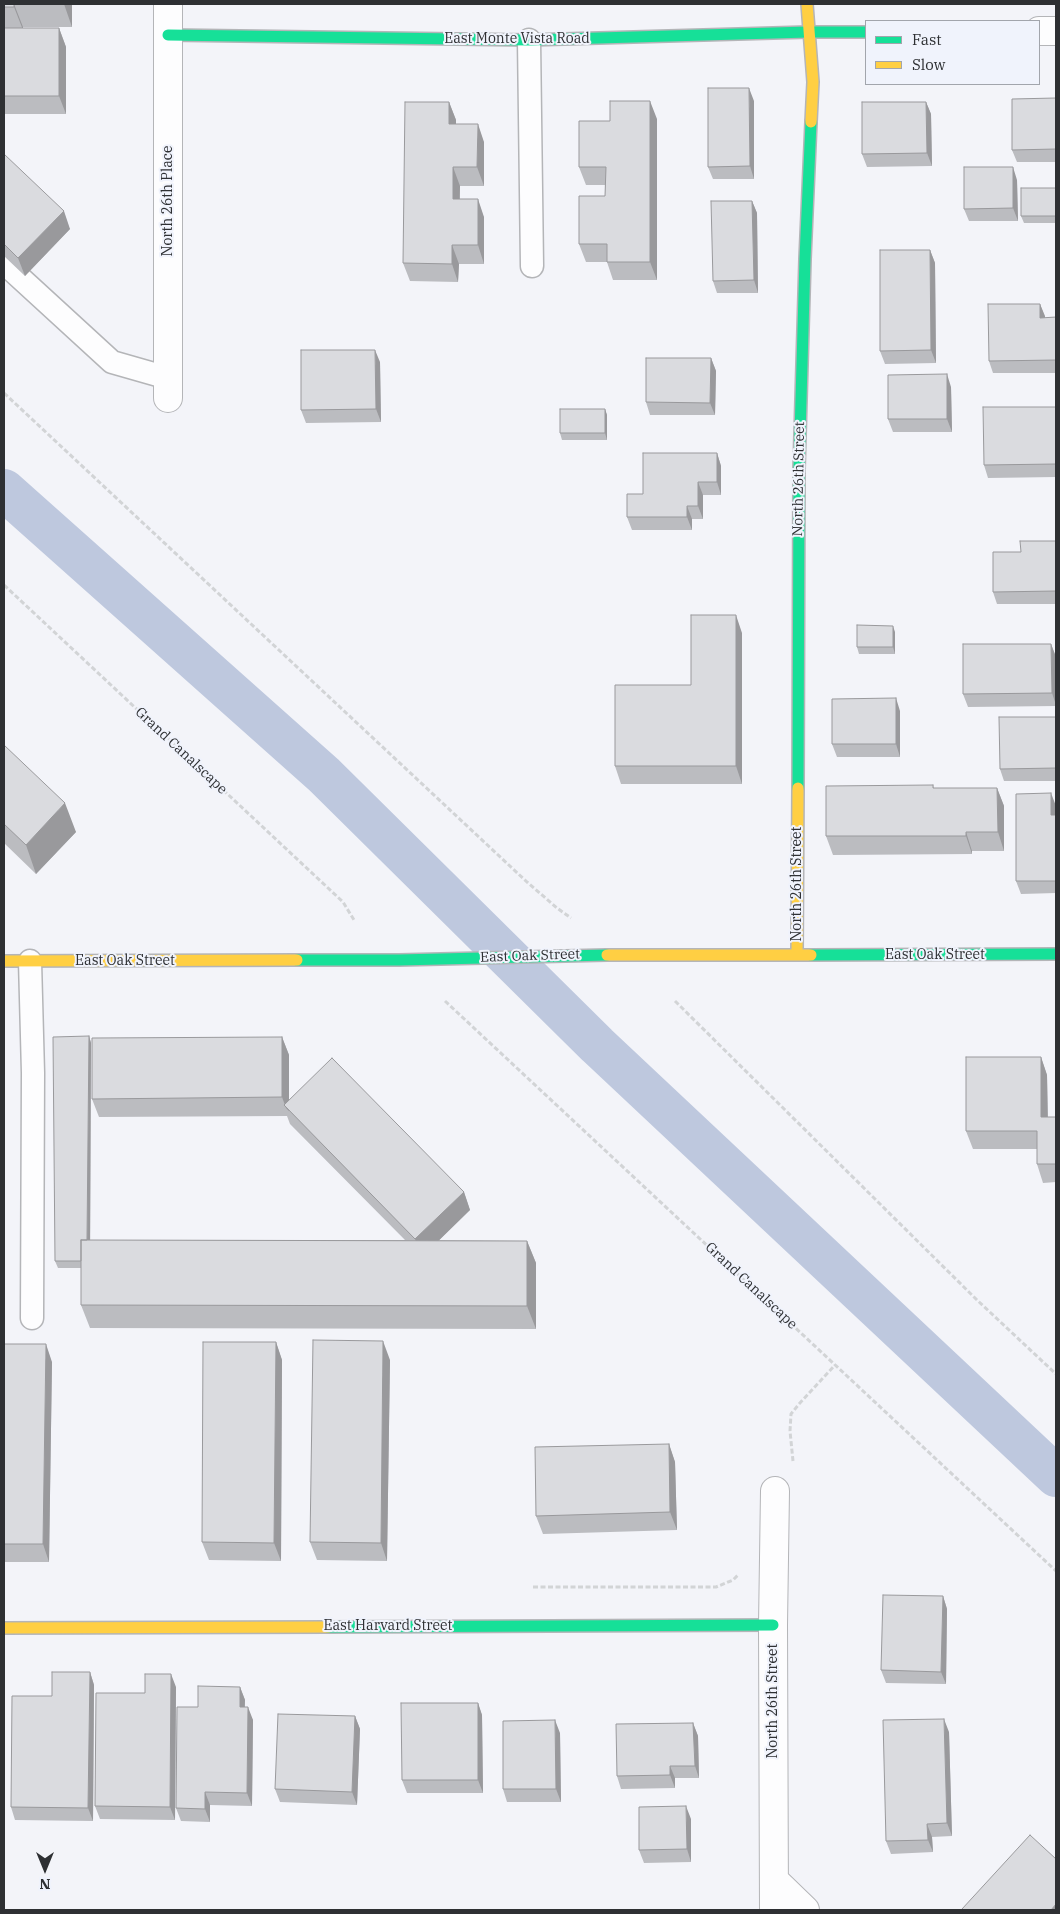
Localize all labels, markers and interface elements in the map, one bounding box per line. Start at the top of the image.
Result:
legend [865,20,1040,85]
text: Fast [912,30,942,49]
street label: East Monte Vista Road [444,31,590,47]
text: Slow [912,55,945,74]
street label: North 26th Place [160,146,176,256]
street label: North 26th Street [790,421,808,537]
street label: Grand Canalscape [131,704,231,798]
street label: North 26th Street [789,826,805,942]
street label: East Oak Street [480,946,580,966]
street label: East Oak Street [885,947,985,963]
street label: East Oak Street [75,953,175,969]
street label: Grand Canalscape [701,1239,801,1333]
street label: East Harvard Street [323,1618,453,1634]
street label: North 26th Street [765,1643,781,1759]
north arrow [20,1844,70,1894]
text: N [39,1875,51,1893]

